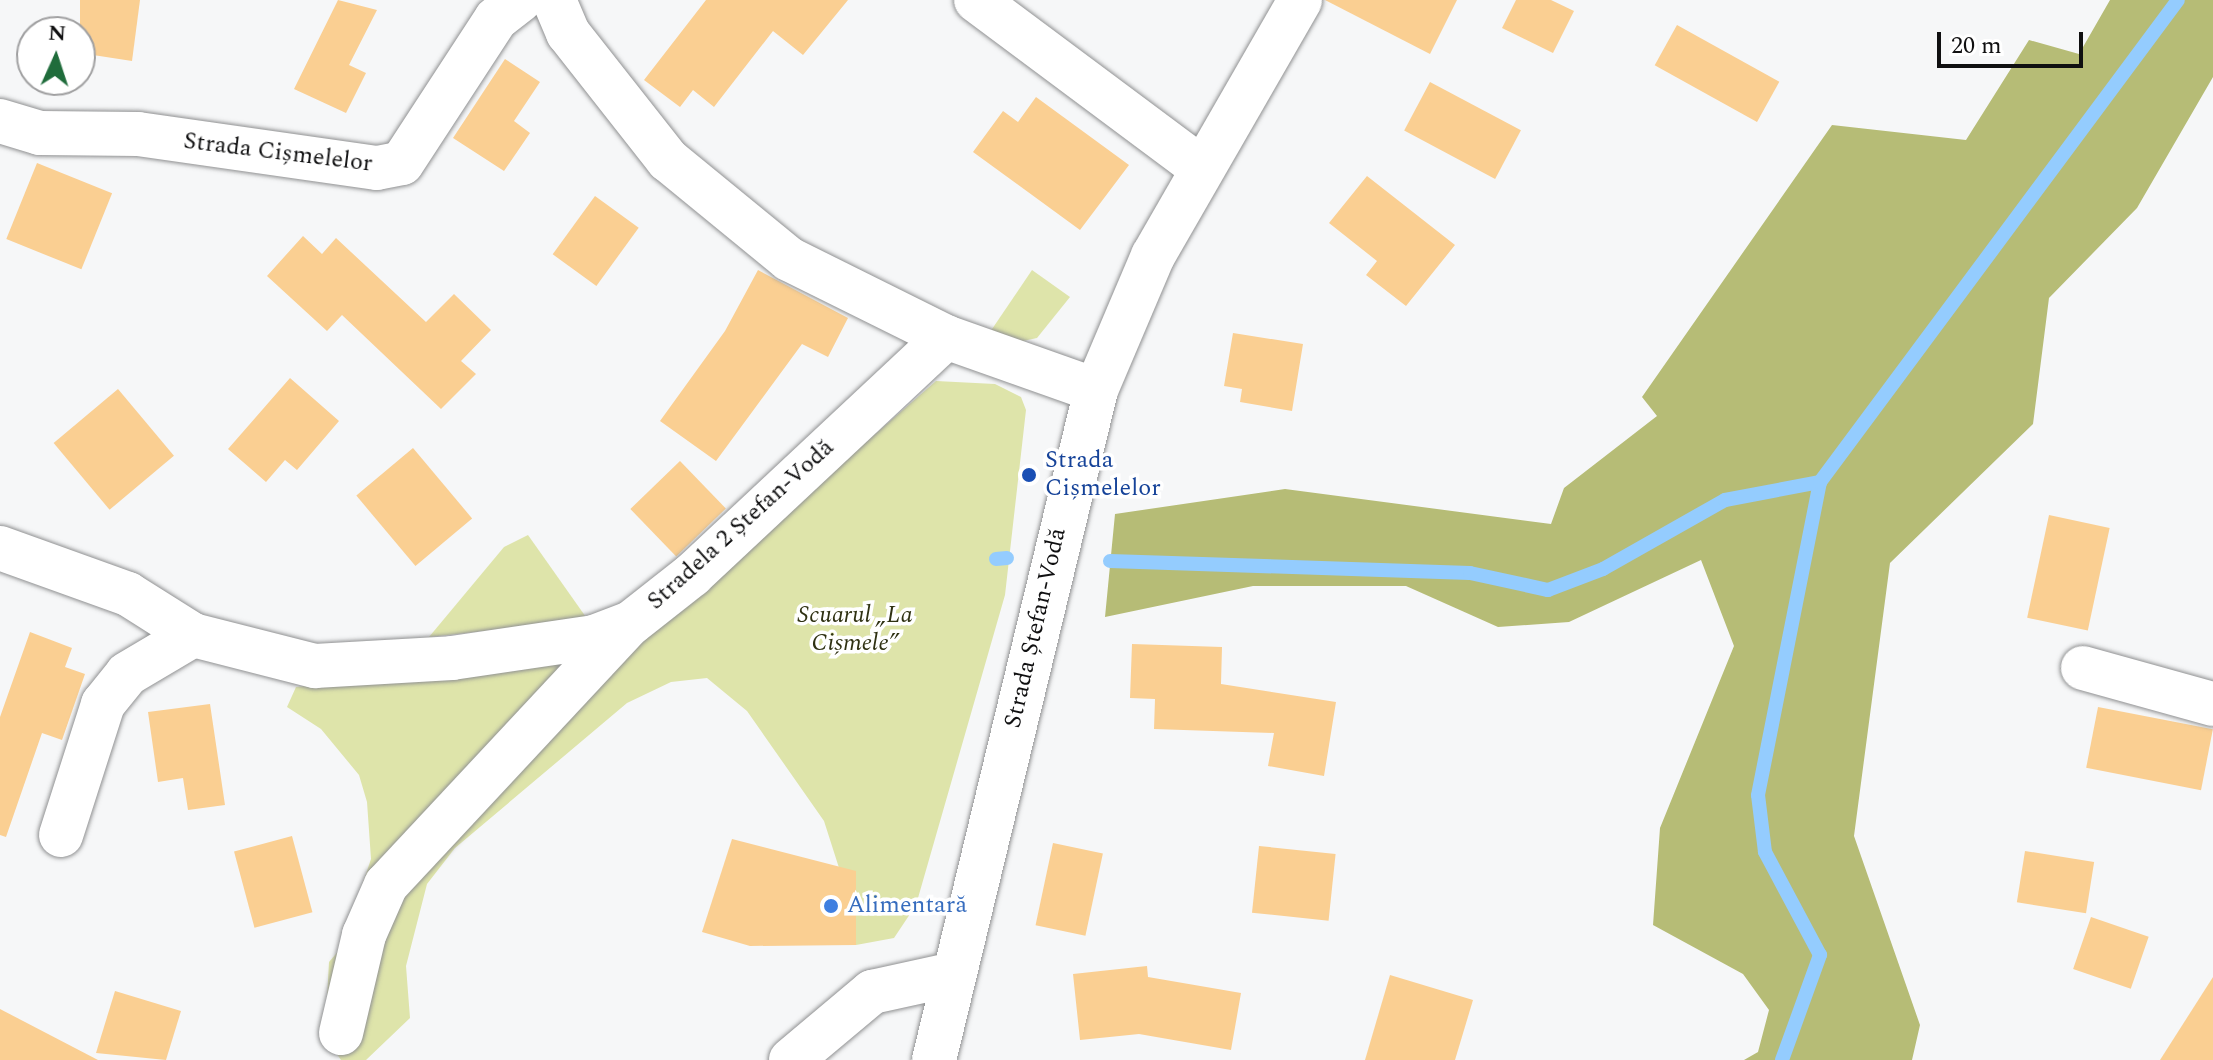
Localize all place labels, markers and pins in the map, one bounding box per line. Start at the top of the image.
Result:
place label: Strada Cișmelelor [1045,447,1161,503]
marker: Strada Cișmelelor [1020,466,1038,484]
place label: Alimentară [847,892,967,920]
marker: Alimentară [822,897,840,915]

